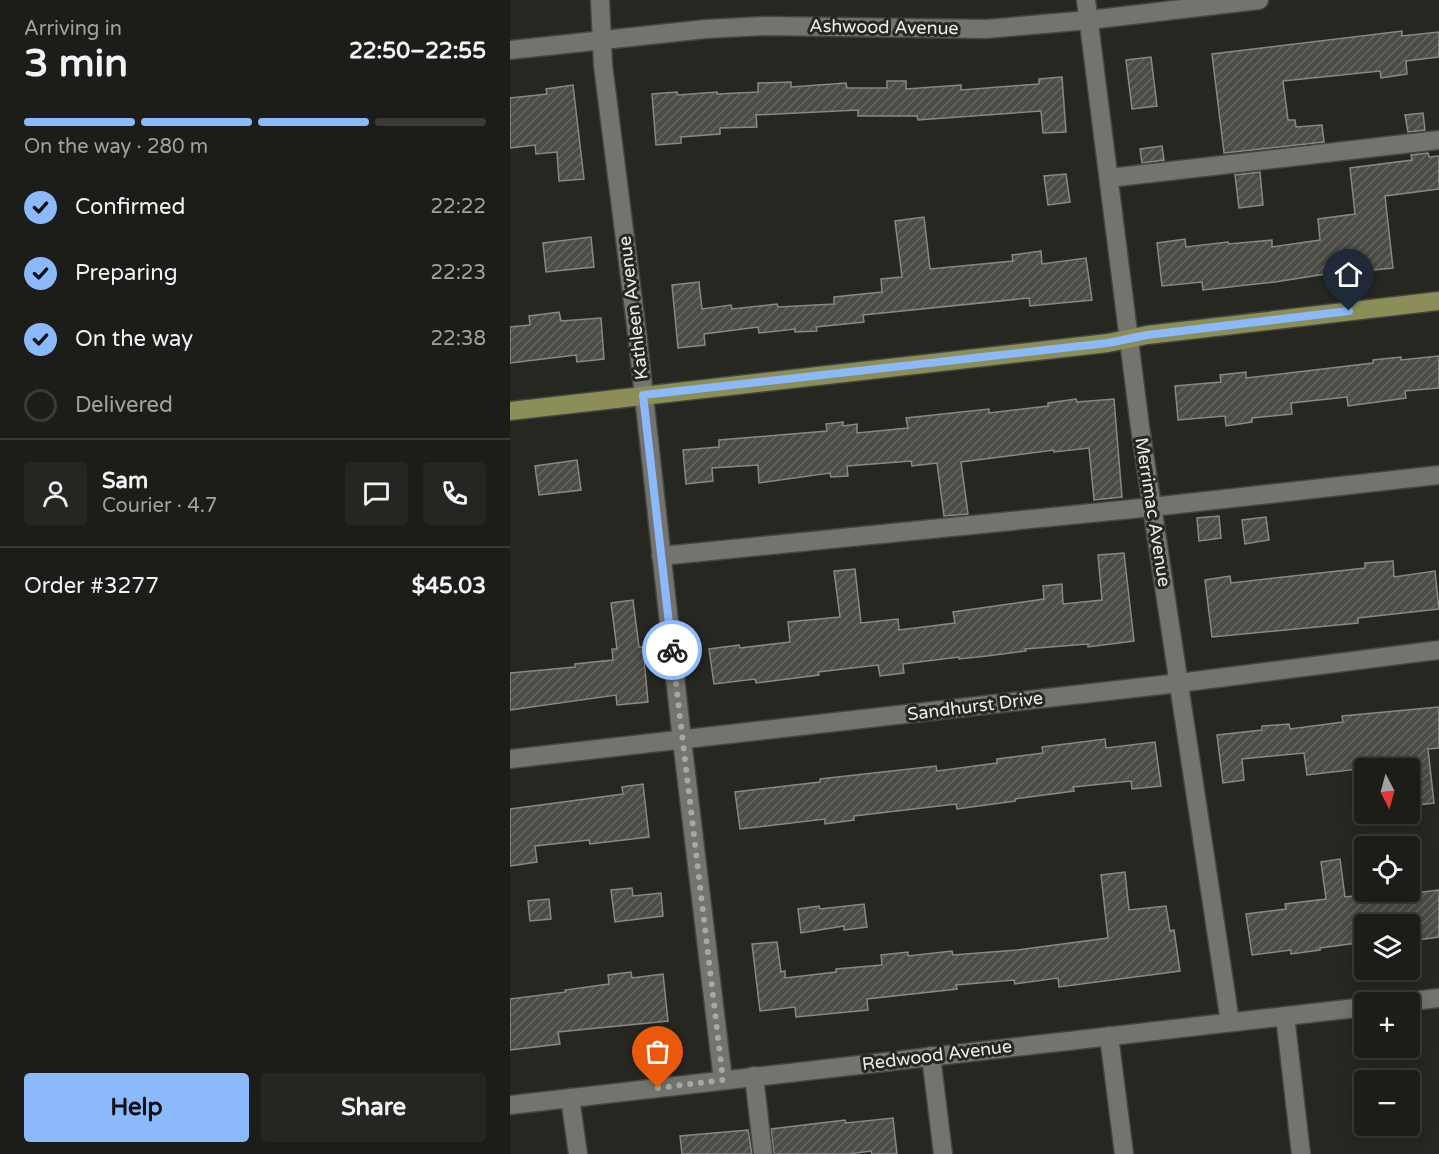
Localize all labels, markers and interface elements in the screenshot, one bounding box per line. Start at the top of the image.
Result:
street label: Ashwood Avenue [809,15,959,39]
text: Arriving in [24,17,122,41]
text: 22:50–22:55 [349,38,486,64]
text: 3 min [24,40,128,87]
text: On the way · 280 m [24,135,208,159]
icon: check [24,191,57,224]
text: Confirmed [75,194,185,220]
text: 22:22 [431,195,486,219]
street label: Kathleen Avenue [613,235,653,381]
pin [1323,249,1374,311]
icon: check [24,257,57,290]
icon: home [1332,258,1365,291]
text: Preparing [75,260,178,286]
text: 22:23 [431,261,486,285]
icon: check [24,323,57,356]
text: On the way [75,326,193,352]
text: 22:38 [431,327,486,351]
text: Delivered [75,392,173,418]
street label: Merrimac Avenue [1130,436,1176,588]
button: person [24,462,87,525]
button: chat [345,462,408,525]
button: phone [423,462,486,525]
text: Sam [102,468,148,494]
text: Courier · 4.7 [102,494,217,518]
text: Order #3277 [24,573,159,599]
text: $45.03 [412,573,486,599]
courier [642,620,702,680]
icon: bike [656,634,689,667]
street label: Sandhurst Drive [906,687,1044,725]
north arrow [1354,758,1420,824]
map controls [1354,758,1420,1136]
button: locate [1354,836,1420,902]
button: layers [1354,914,1420,980]
button: + [1354,992,1420,1058]
pin [632,1026,683,1088]
icon: bag [641,1035,674,1068]
street label: Redwood Avenue [861,1035,1013,1075]
button: − [1354,1070,1420,1136]
button: Help [24,1073,249,1142]
button: Share [261,1073,486,1142]

